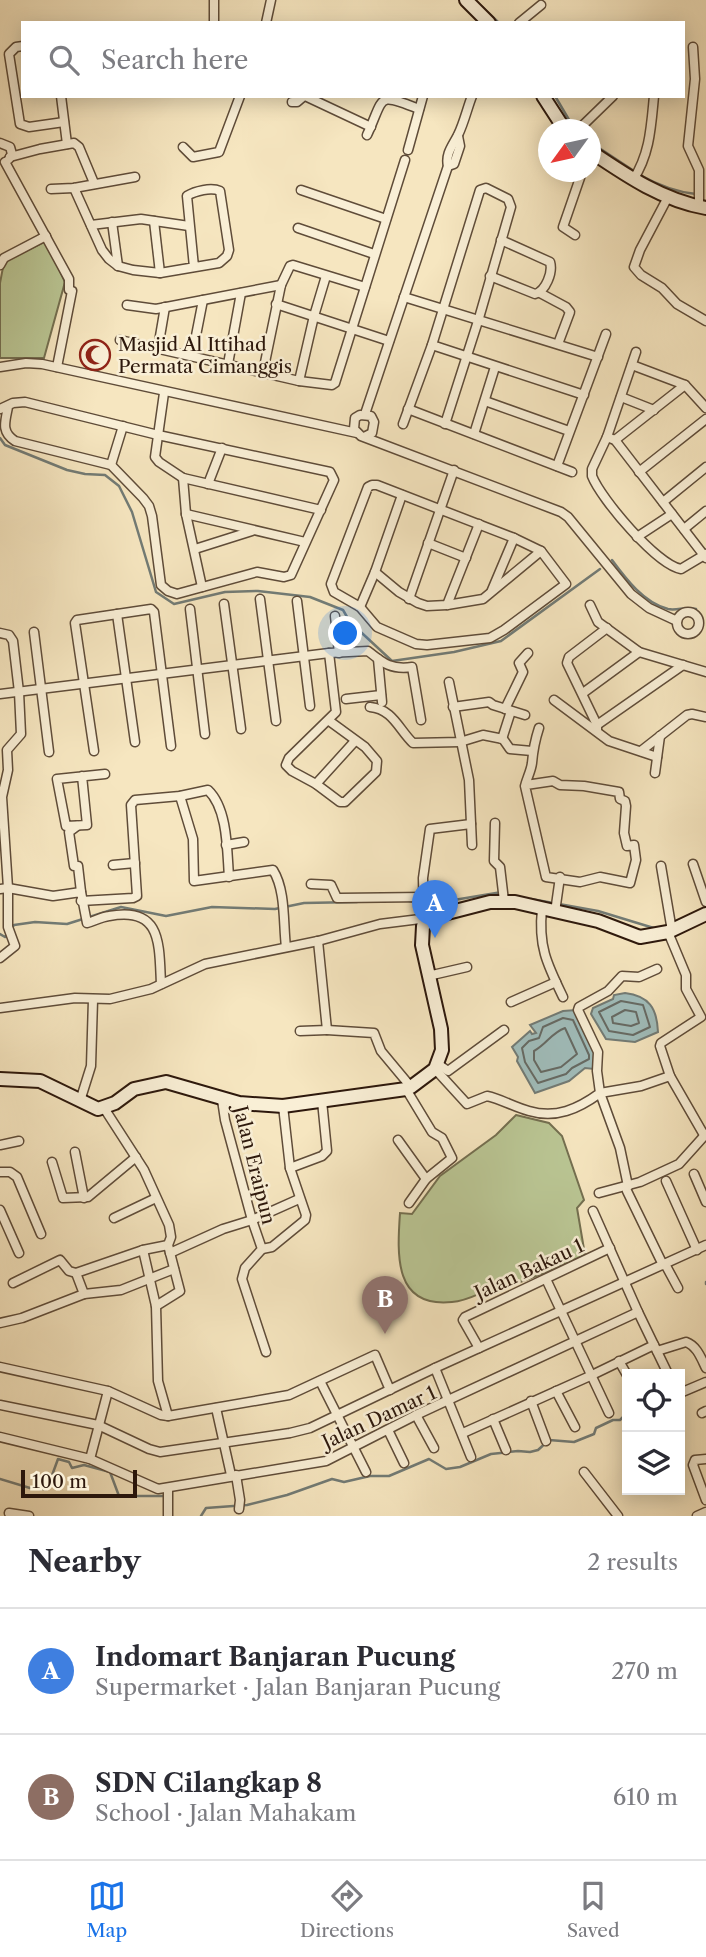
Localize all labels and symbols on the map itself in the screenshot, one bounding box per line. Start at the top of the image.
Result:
north arrow [538,119,601,182]
place label: Masjid Al Ittihad Permata Cimanggis [118,333,292,378]
mosque icon: Masjid Al Ittihad Permata Cimanggis [78,338,112,372]
your location [328,616,362,650]
pin: A [412,880,458,938]
street label: Jalan Eraipun [228,1101,280,1227]
street label: Jalan Bakau 1 [468,1234,587,1306]
pin: B [362,1276,408,1334]
street label: Jalan Damar 1 [316,1381,440,1455]
scale bar [21,1467,136,1499]

